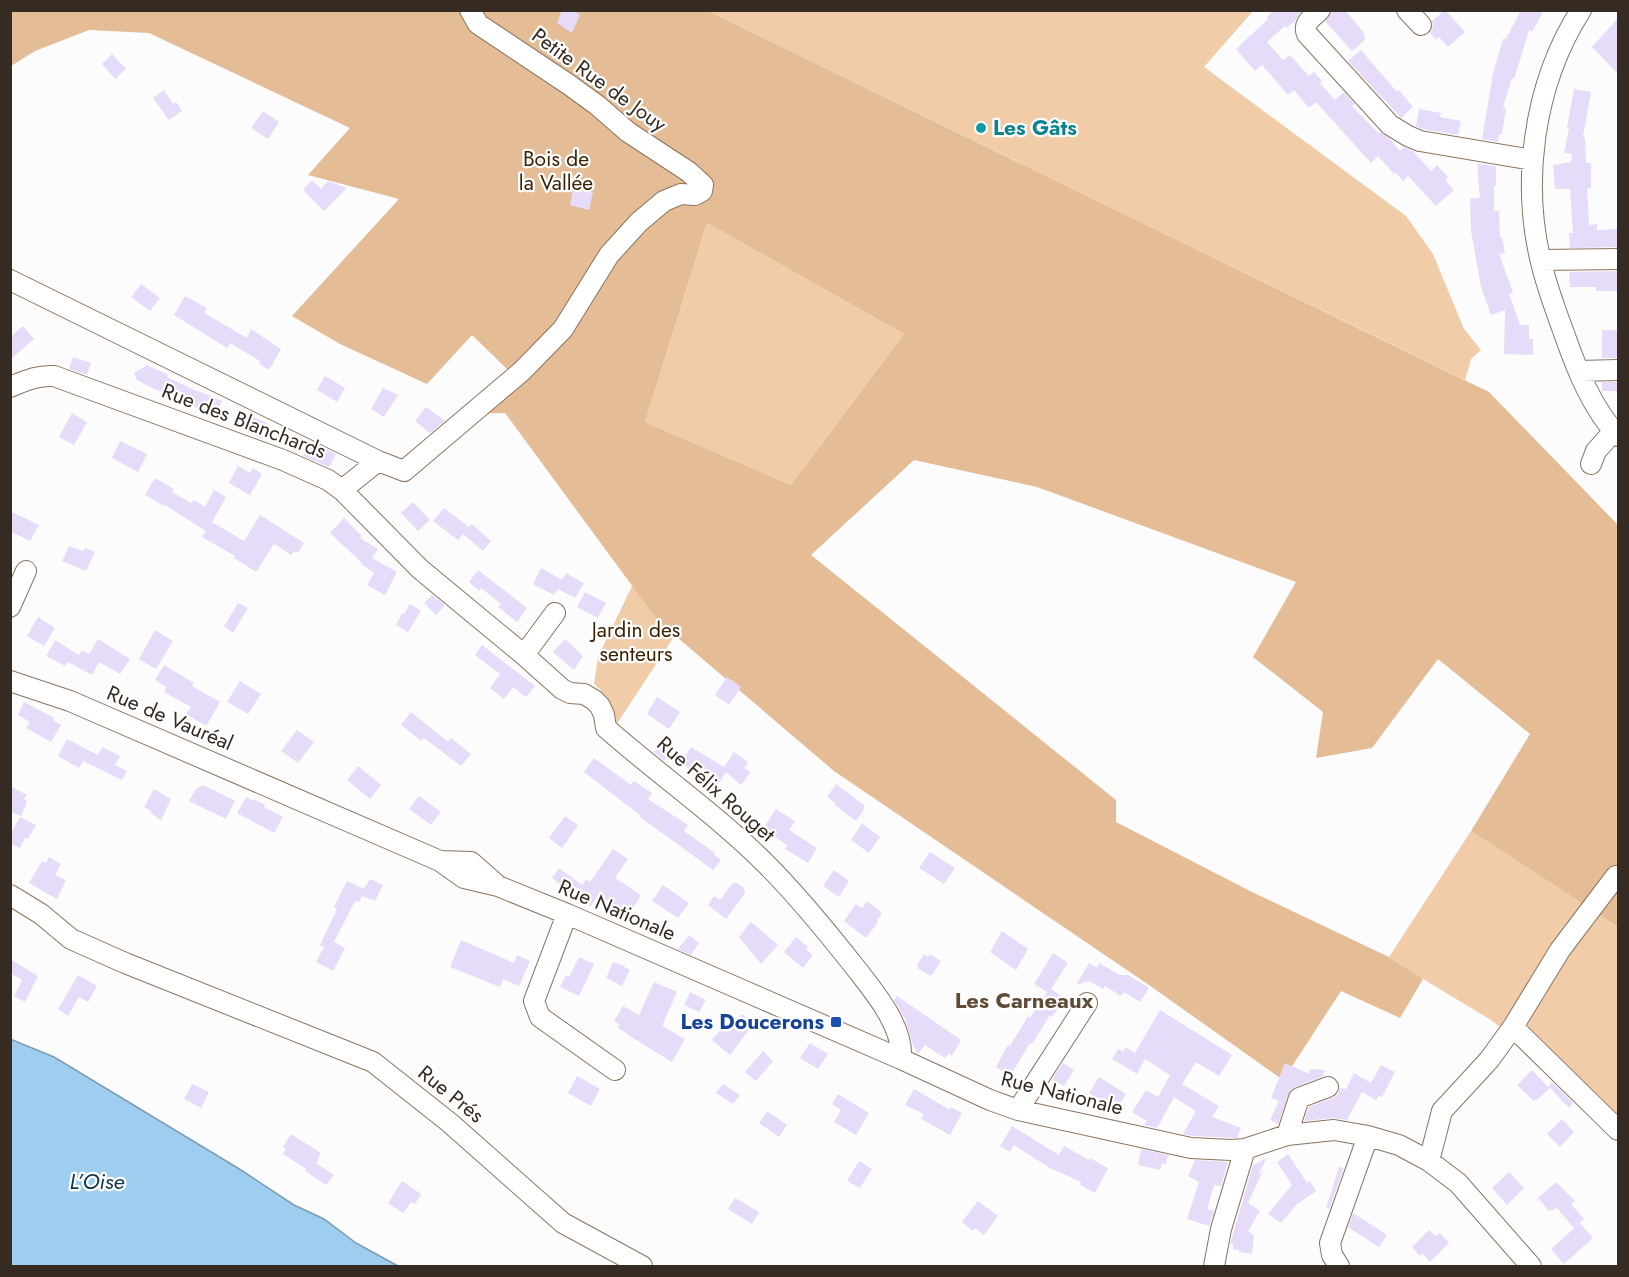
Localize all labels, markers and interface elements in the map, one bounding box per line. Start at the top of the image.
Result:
street label: Petite Rue de Jouy [525,21,673,140]
place label: Les Gâts [993,113,1077,143]
marker: Les Gâts [974,121,988,135]
park label: Bois de la Vallée [519,144,593,198]
street label: Rue des Blanchards [157,376,331,466]
park label: Jardin des senteurs [589,615,680,669]
street label: Rue de Vauréal [102,678,238,758]
street label: Rue Félix Rouget [650,729,782,849]
street label: Rue Nationale [554,872,681,948]
district label: Les Carneaux [955,984,1094,1016]
place label: Les Doucerons [680,1007,824,1037]
marker: Les Doucerons [829,1015,843,1029]
street label: Rue Prés [412,1058,490,1130]
street label: Rue Nationale [998,1063,1126,1123]
water label: L’Oise [70,1165,124,1197]

